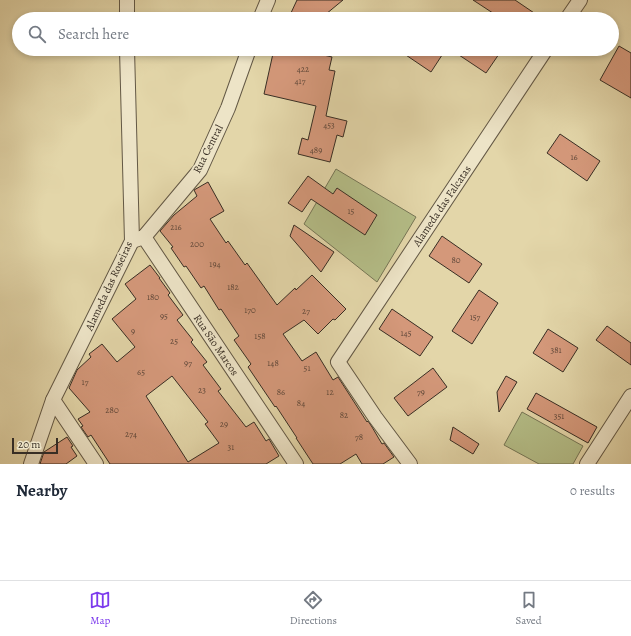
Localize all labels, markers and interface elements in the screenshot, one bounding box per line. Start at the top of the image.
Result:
search box [12,12,619,56]
icon: search [26,23,48,45]
text: Search here [58,24,129,44]
house number: 422 [297,63,310,75]
house number: 417 [295,75,306,87]
house number: 453 [323,119,335,131]
street label: Rua Central [189,122,227,176]
house number: 489 [310,144,322,156]
house number: 16 [570,151,578,163]
street label: Alameda das Falcatas [409,163,475,250]
house number: 15 [348,205,355,217]
house number: 216 [170,221,182,233]
house number: 200 [190,238,204,250]
street label: Alameda das Roseiras [81,239,136,334]
house number: 80 [451,254,461,266]
house number: 194 [209,258,221,270]
house number: 182 [227,281,240,293]
house number: 180 [147,291,159,303]
house number: 170 [244,304,256,316]
house number: 27 [302,305,310,317]
house number: 95 [160,310,168,322]
street label: Rua São Marcos [190,311,242,379]
house number: 157 [470,311,481,323]
house number: 9 [131,325,135,337]
house number: 145 [400,327,412,339]
house number: 158 [254,330,266,342]
house number: 25 [170,335,178,347]
house number: 381 [550,344,562,356]
house number: 97 [184,357,192,369]
house number: 148 [267,357,279,369]
house number: 51 [304,362,310,374]
house number: 65 [137,366,145,378]
house number: 17 [82,376,89,388]
house number: 23 [198,384,206,396]
house number: 86 [277,386,285,398]
house number: 12 [326,386,334,398]
house number: 79 [417,386,425,398]
house number: 84 [297,397,305,409]
house number: 280 [105,404,119,416]
house number: 82 [340,409,349,421]
house number: 351 [554,410,564,422]
house number: 29 [220,418,228,430]
house number: 274 [125,428,137,440]
house number: 78 [355,431,363,443]
scale bar [12,436,58,455]
text: 20 m [18,437,40,452]
house number: 31 [228,441,234,453]
text: Nearby [16,479,67,502]
text: 0 results [570,482,615,499]
tab: Map [89,589,111,628]
tab: Directions [290,589,337,628]
tab: Saved [516,589,542,628]

